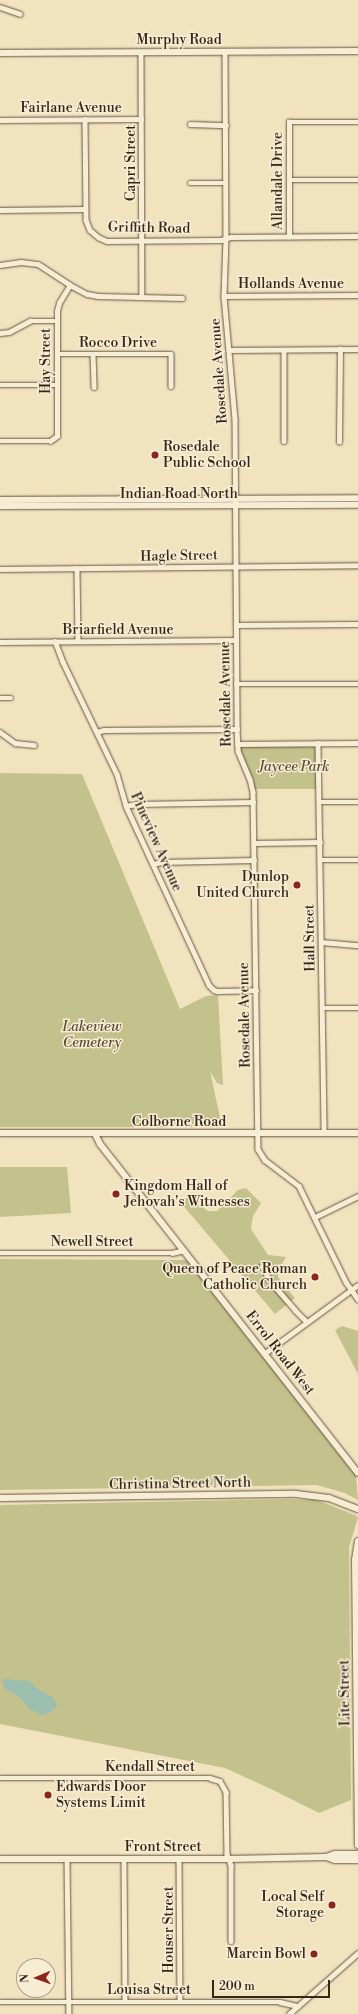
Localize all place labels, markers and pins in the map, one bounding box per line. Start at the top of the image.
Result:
place label: Rosedale Public School [163,439,251,472]
marker: Rosedale Public School [150,450,160,460]
place label: Dunlop United Church [196,869,289,902]
marker: Dunlop United Church [292,880,302,890]
place label: Kingdom Hall of Jehovah's Witnesses [124,1178,250,1210]
marker: Kingdom Hall of Jehovah's Witnesses [111,1189,121,1199]
place label: Queen of Peace Roman Catholic Church [162,1261,307,1294]
marker: Queen of Peace Roman Catholic Church [310,1272,320,1282]
place label: Edwards Door Systems Limit [56,1779,146,1812]
marker: Edwards Door Systems Limit [43,1790,53,1800]
place label: Local Self Storage [261,1889,324,1922]
marker: Local Self Storage [327,1900,337,1910]
place label: Marcin Bowl [227,1946,306,1962]
marker: Marcin Bowl [309,1949,319,1959]

